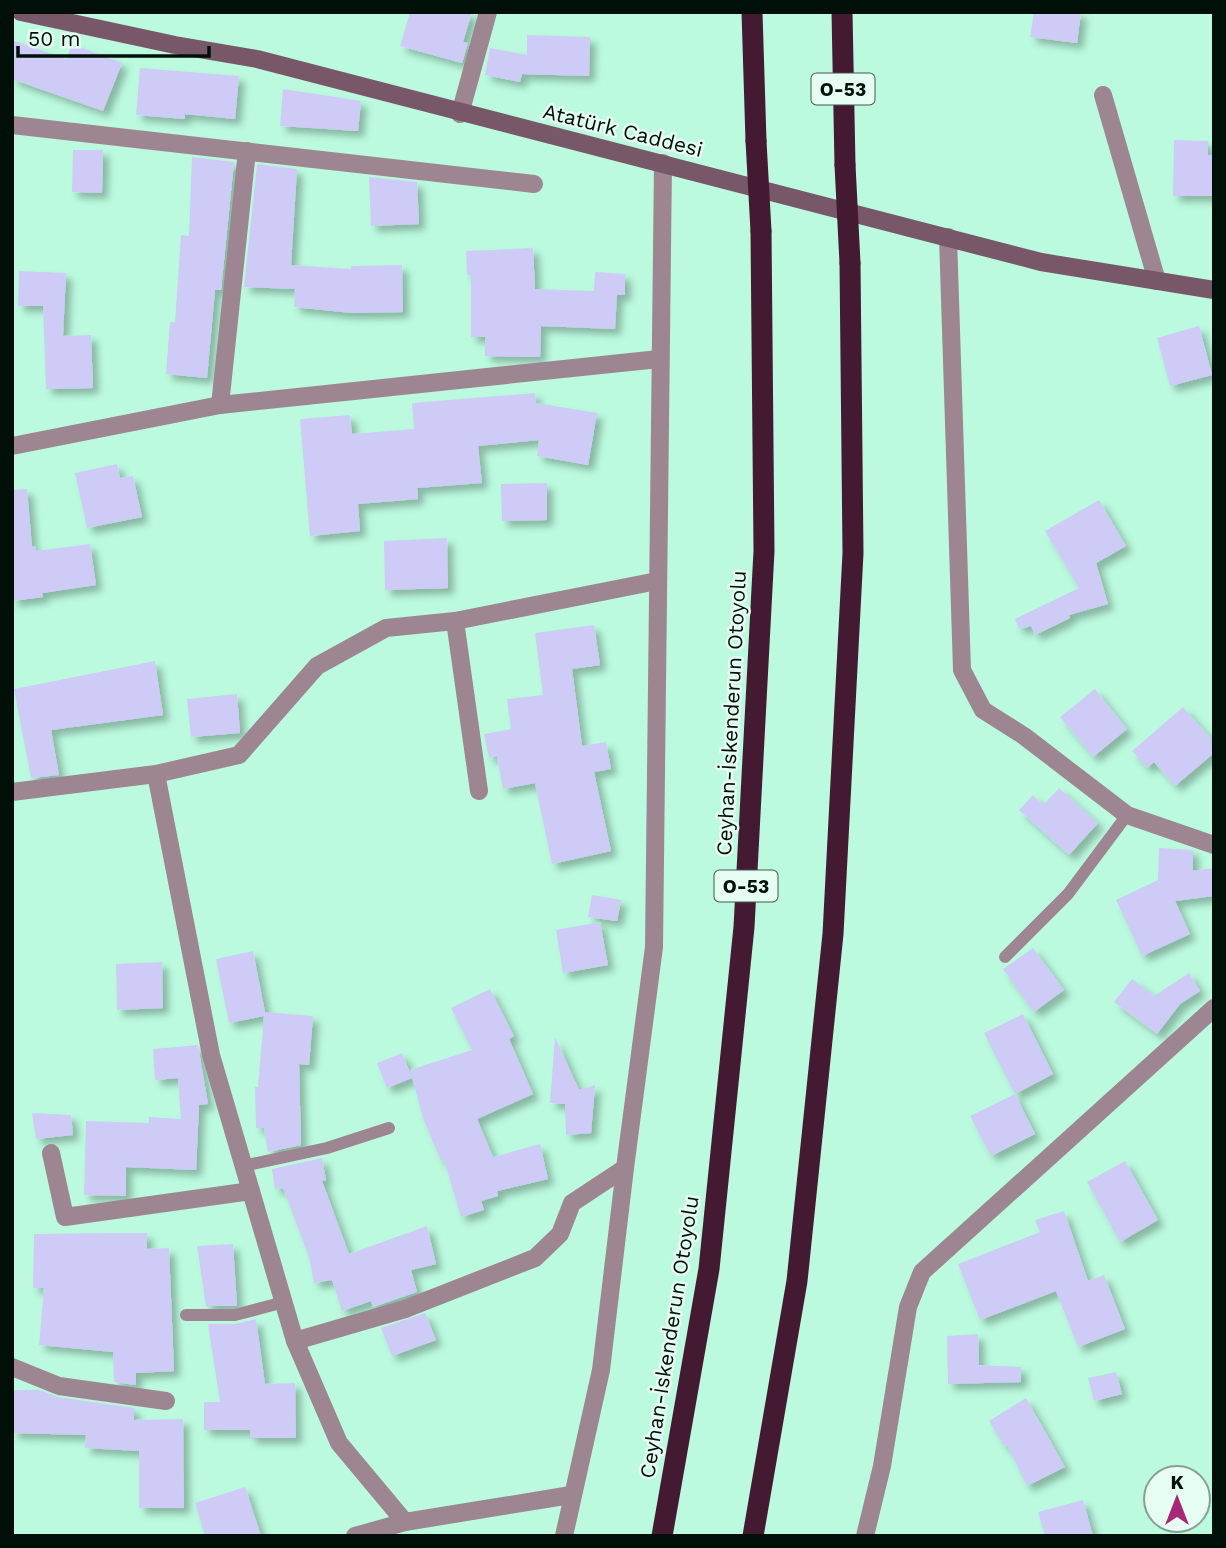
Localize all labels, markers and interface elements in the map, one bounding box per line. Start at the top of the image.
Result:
scale bar [18,14,208,58]
text: 50 m [28,26,80,51]
road number: O-53 [812,74,874,104]
street label: Atatürk Caddesi [541,98,705,162]
street label: Ceyhan-İskenderun Otoyolu [711,570,751,856]
road number: O-53 [714,870,778,902]
street label: Ceyhan-İskenderun Otoyolu [634,1194,704,1480]
north arrow [1142,1464,1212,1534]
text: K [1170,1471,1184,1494]

